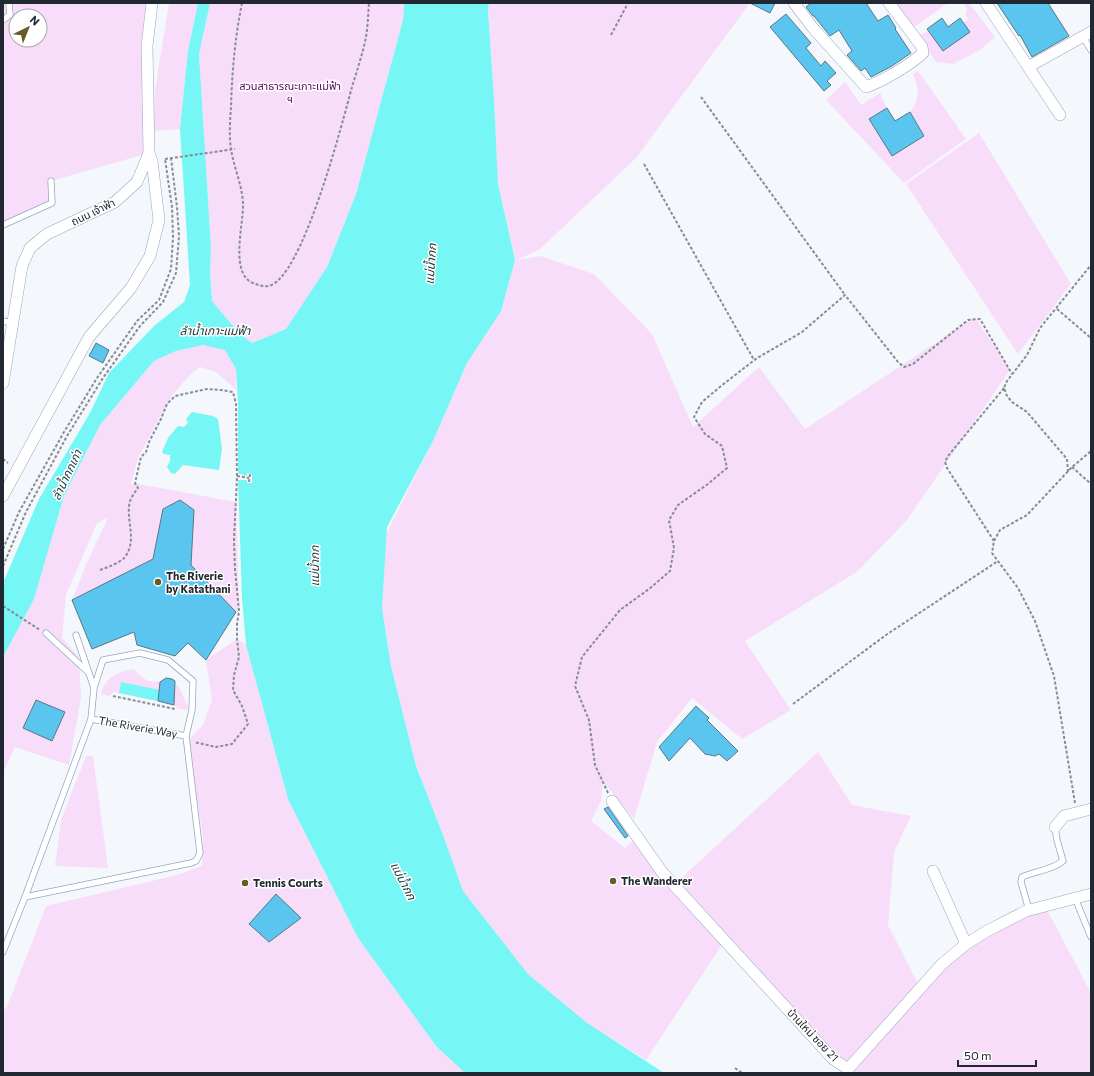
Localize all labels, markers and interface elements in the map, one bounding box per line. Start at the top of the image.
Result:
north arrow [8,8,48,48]
text: N [28,13,43,28]
park label: สวนสาธารณะเกาะแม่ฟ้า ฯ [239,79,341,105]
street label: ถนน เจ้าฟ้า [69,195,117,228]
water label: แม่น้ำกก [421,242,438,285]
water label: ลำน้ำเกาะแม่ฟ้า [180,322,252,337]
water label: ลำน้ำกกเก่า [47,446,84,502]
water label: แม่น้ำกก [306,545,321,586]
place label: The Riverie by Katathani [166,569,231,595]
marker: The Riverie by Katathani [153,577,163,587]
street label: The Riverie Way [98,713,179,740]
water label: แม่น้ำกก [388,859,421,903]
place label: The Wanderer [621,874,693,887]
place label: Tennis Courts [253,876,323,889]
marker: The Wanderer [608,876,618,886]
marker: Tennis Courts [240,878,250,888]
street label: บ้านใหม่ ซอย 21 [785,1006,842,1064]
scale bar [958,1042,1036,1068]
text: 50 m [964,1048,992,1062]

